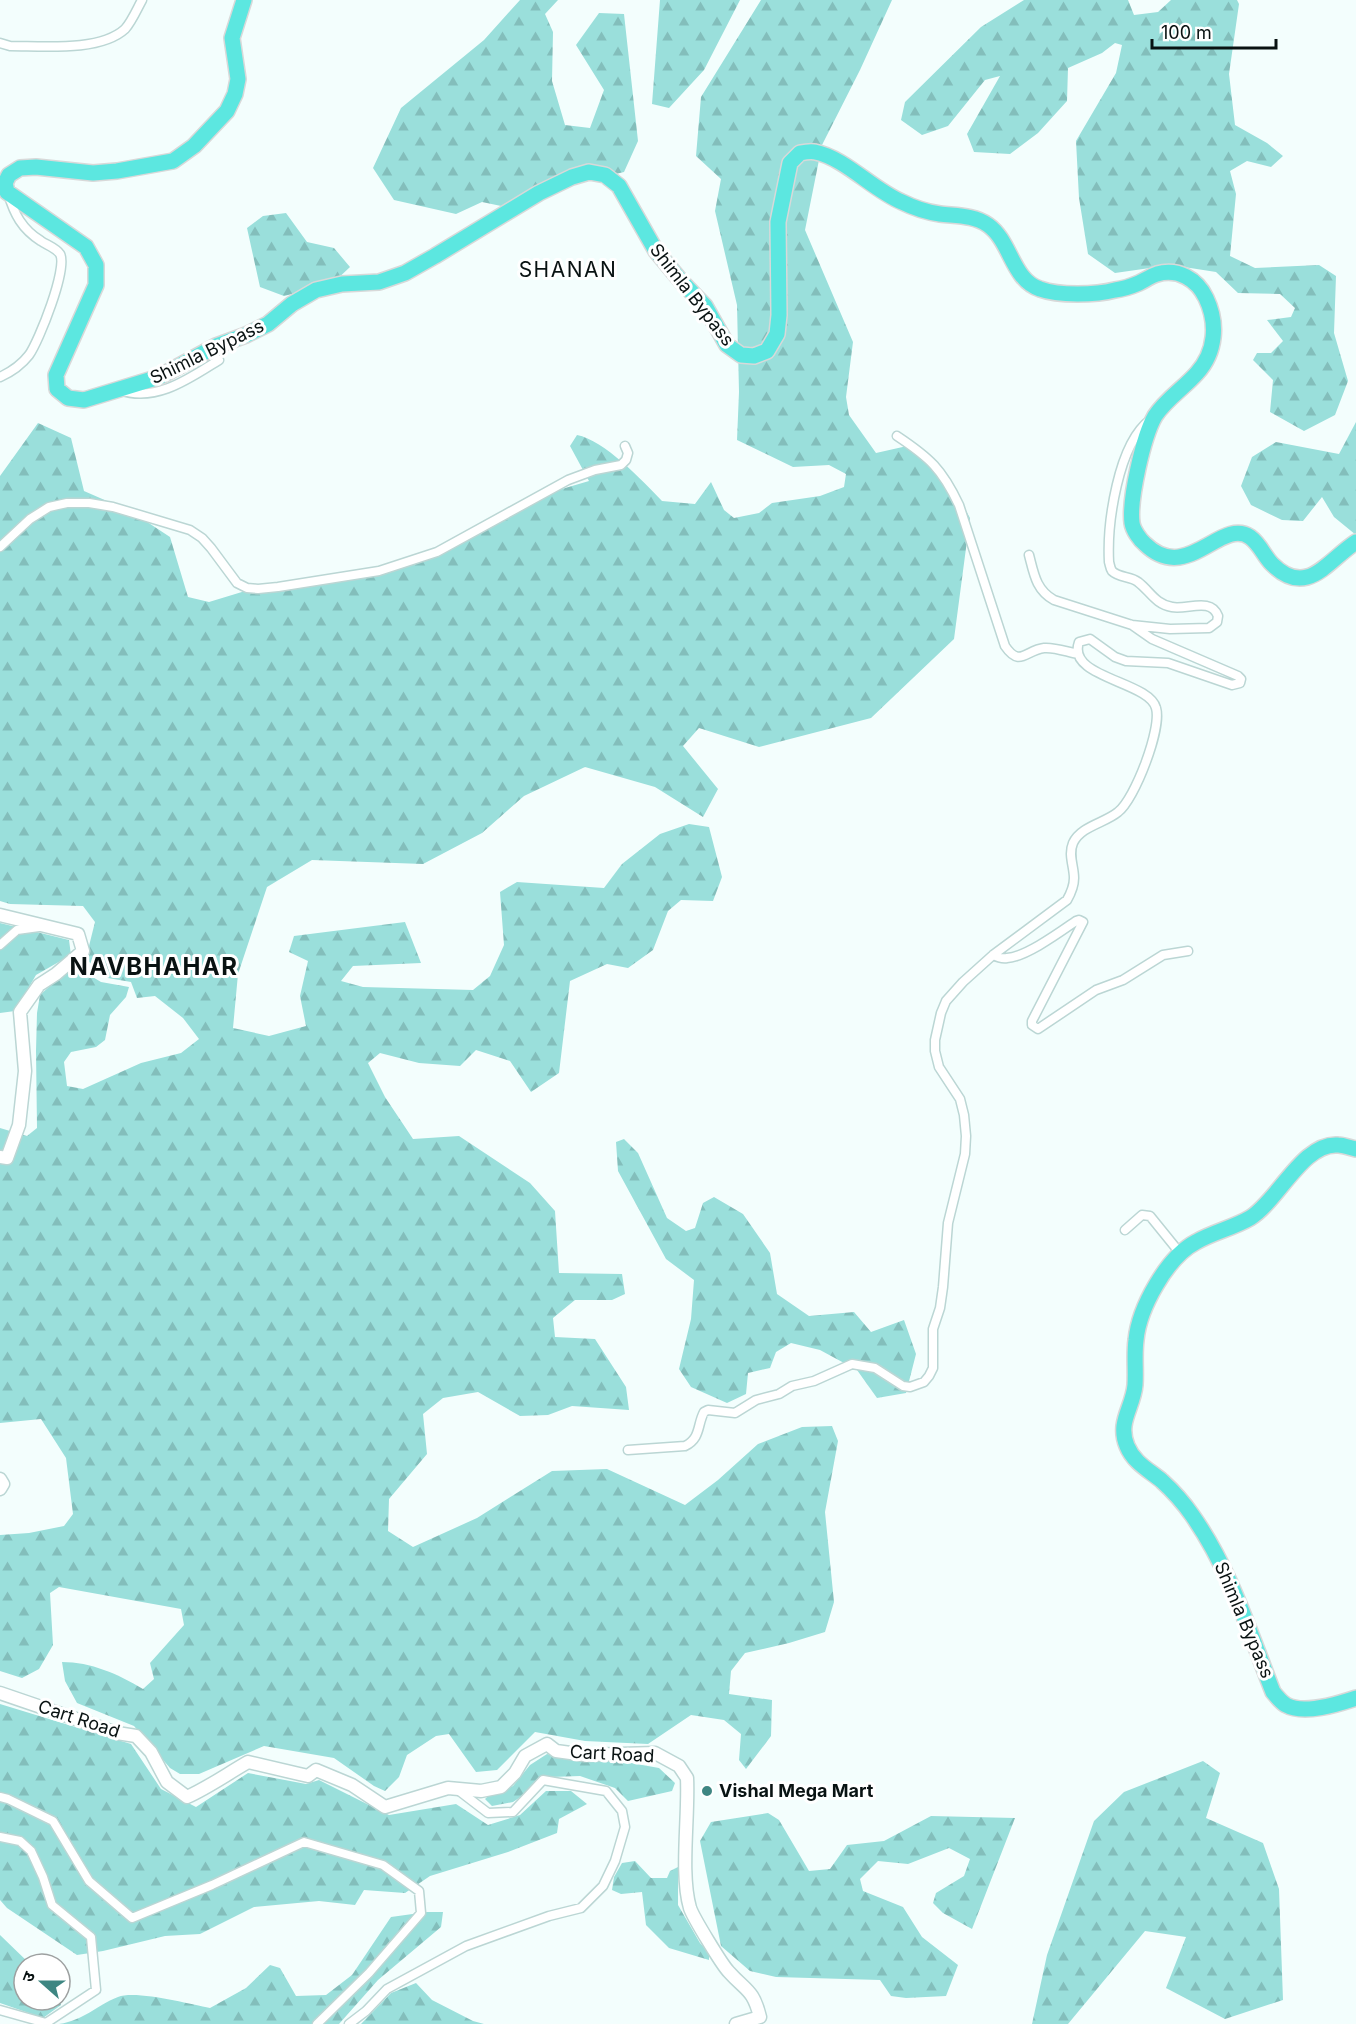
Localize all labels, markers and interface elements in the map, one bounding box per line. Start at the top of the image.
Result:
scale bar [1152,12,1276,50]
text: 100 m [1161,22,1212,43]
street label: Shimla Bypass [646,239,739,350]
district label: SHANAN [519,257,617,282]
street label: Shimla Bypass [146,315,267,388]
district label: NAVBHAHAR [69,952,239,981]
street label: Shimla Bypass [1211,1559,1278,1681]
street label: Cart Road [36,1695,123,1742]
street label: Cart Road [569,1741,655,1766]
place label: Vishal Mega Mart [719,1780,874,1801]
marker: Vishal Mega Mart [700,1784,714,1798]
north arrow [12,1952,72,2012]
text: उ [17,1968,39,1985]

